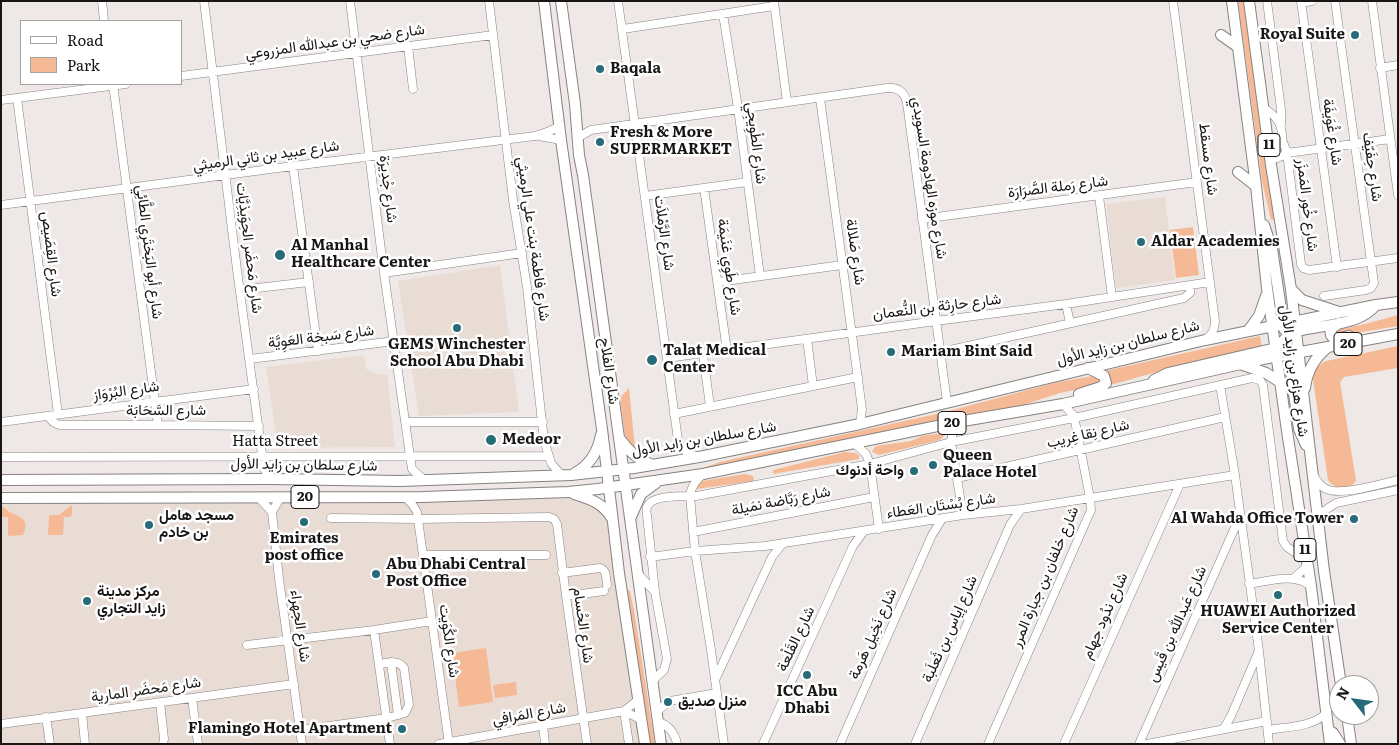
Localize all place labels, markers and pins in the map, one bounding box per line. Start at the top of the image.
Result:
place label: Royal Suite [1260,26,1345,44]
marker: Royal Suite [1349,29,1361,41]
place label: Baqala [610,60,661,78]
marker: Baqala [594,63,606,75]
place label: Fresh & More SUPERMARKET [610,124,732,159]
marker: Fresh & More SUPERMARKET [594,136,606,148]
place label: Aldar Academies [1151,233,1280,251]
marker: Aldar Academies [1135,236,1147,248]
place label: Al Manhal Healthcare Center [291,237,431,272]
marker: Al Manhal Healthcare Center [273,248,287,262]
marker: GEMS Winchester School Abu Dhabi [451,322,463,334]
place label: GEMS Winchester School Abu Dhabi [388,336,526,371]
place label: Talat Medical Center [663,342,766,377]
place label: Mariam Bint Said [901,343,1033,361]
marker: Mariam Bint Said [885,346,897,358]
marker: Talat Medical Center [645,353,659,367]
place label: Medeor [502,431,561,449]
marker: Medeor [484,433,498,447]
place label: Queen Palace Hotel [943,447,1037,482]
marker: Queen Palace Hotel [927,459,939,471]
place label: واحة أدنوك [836,462,904,480]
marker: واحة أدنوك [908,465,920,477]
place label: مسجد هامل بن خادم [159,507,234,542]
place label: Al Wahda Office Tower [1171,510,1344,528]
marker: Al Wahda Office Tower [1348,513,1360,525]
marker: Emirates post office [298,516,310,528]
marker: مسجد هامل بن خادم [143,519,155,531]
place label: Emirates post office [265,530,343,565]
place label: Abu Dhabi Central Post Office [386,556,526,591]
marker: Abu Dhabi Central Post Office [370,568,382,580]
place label: مركز مدينة زايد التجاري [97,583,166,618]
marker: HUAWEI Authorized Service Center [1272,589,1284,601]
marker: مركز مدينة زايد التجاري [81,595,93,607]
place label: HUAWEI Authorized Service Center [1200,603,1356,638]
marker: ICC Abu Dhabi [801,669,813,681]
place label: ICC Abu Dhabi [776,683,838,718]
place label: منزل صديق [678,693,747,711]
marker: منزل صديق [662,696,674,708]
place label: Flamingo Hotel Apartment [188,720,392,738]
marker: Flamingo Hotel Apartment [396,723,408,735]

